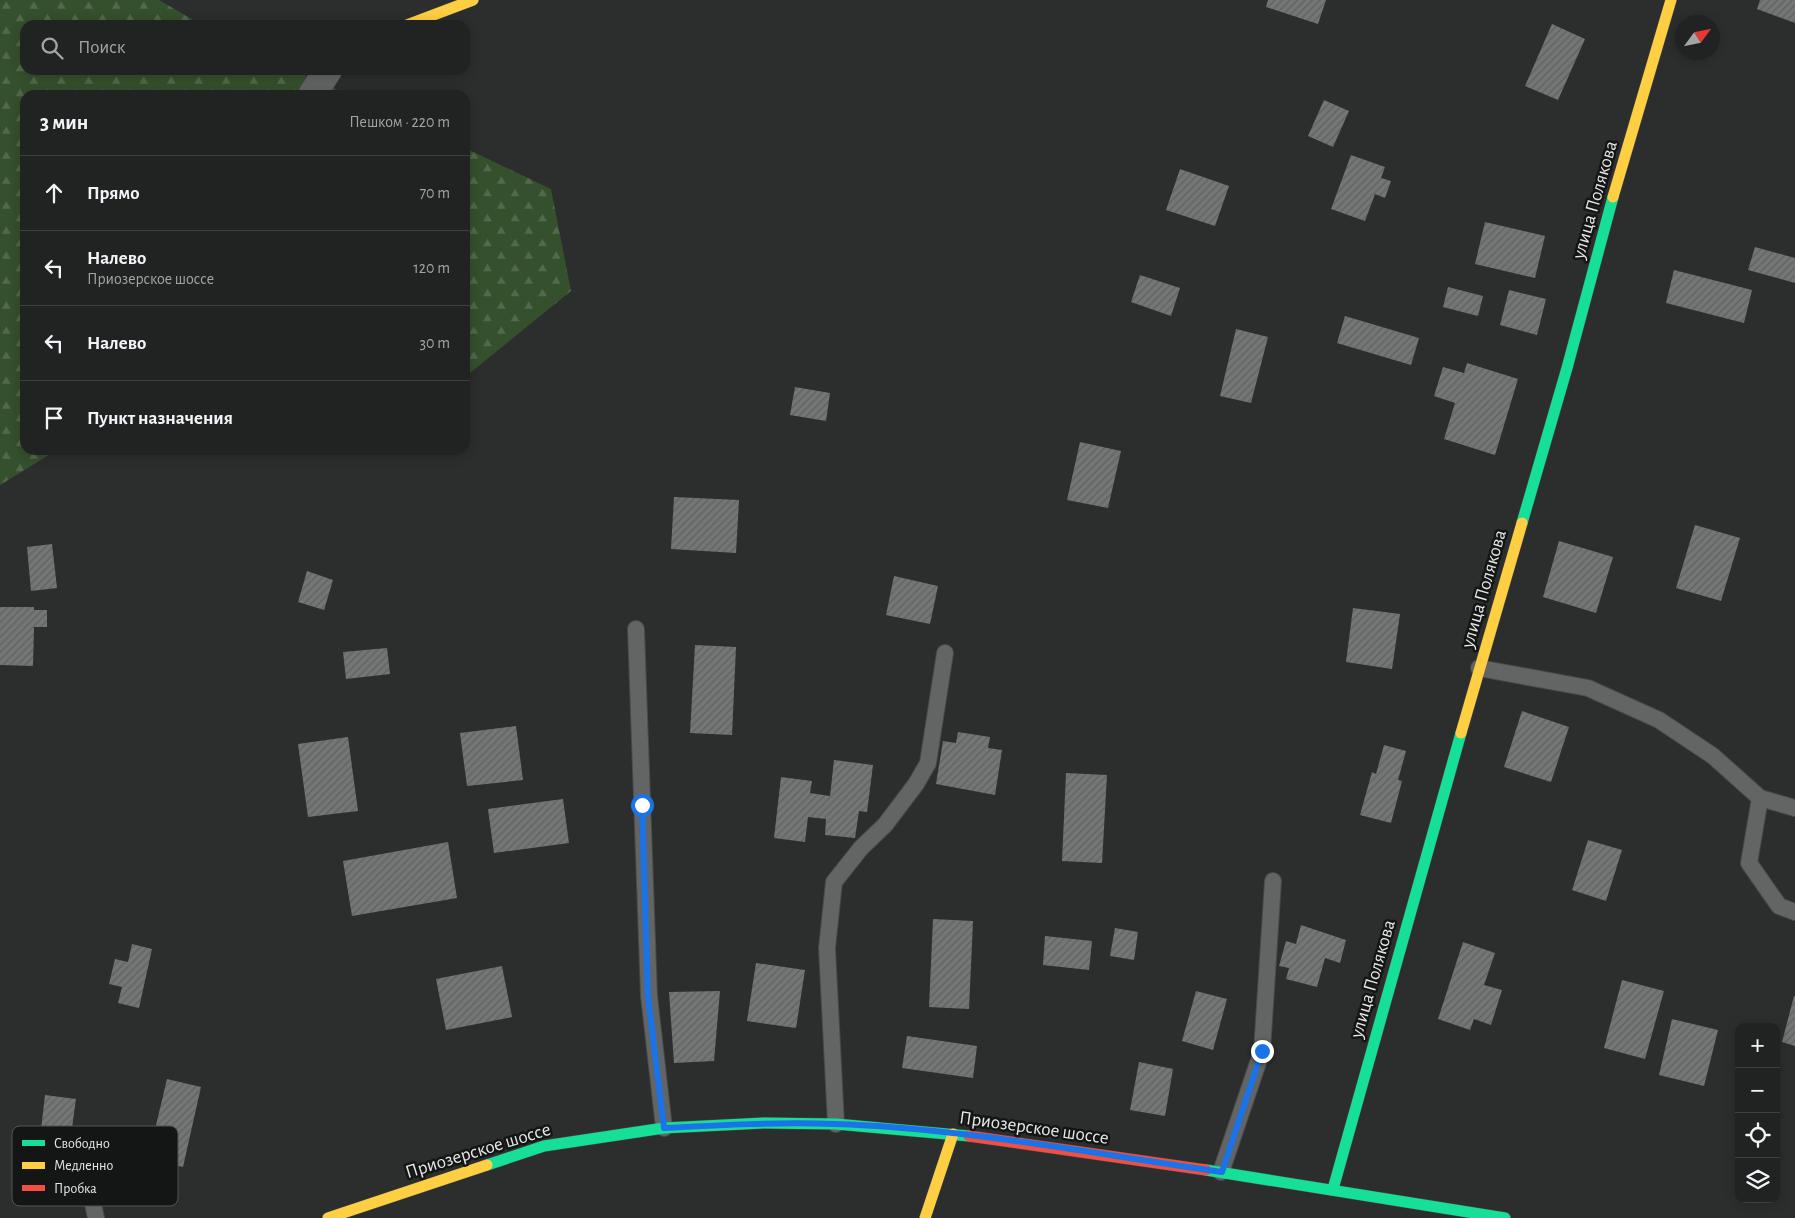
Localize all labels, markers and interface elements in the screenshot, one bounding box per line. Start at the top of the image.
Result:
north arrow [1675,15,1720,60]
search box [20,20,470,75]
icon: search [38,34,66,62]
text: Поиск [78,38,125,57]
text: 3 мин [40,112,88,133]
text: Пешком · 220 m [349,114,450,130]
street label: улица Полякова [1569,139,1621,262]
icon: ahead [40,179,68,207]
text: Прямо [87,184,140,203]
text: 70 m [419,185,450,201]
text: Налево [87,249,146,268]
icon: left [40,254,68,282]
text: 120 m [413,260,450,276]
text: Приозерское шоссе [87,271,214,287]
icon: left [40,329,68,357]
text: Налево [87,334,146,353]
text: 30 m [420,335,450,351]
icon: arrive [40,404,68,432]
text: Пункт назначения [87,409,233,428]
street label: улица Полякова [1458,528,1510,651]
route start [631,794,654,817]
street label: улица Полякова [1347,918,1399,1041]
map controls [1735,1023,1780,1203]
button: + [1735,1023,1780,1068]
route end [1251,1040,1274,1063]
button: − [1735,1068,1780,1113]
street label: Приозерское шоссе [958,1108,1110,1148]
button: locate [1735,1113,1780,1158]
street label: Приозерское шоссе [403,1120,553,1182]
legend [12,1126,178,1206]
text: Свободно [54,1137,110,1151]
button: layers [1735,1158,1780,1203]
text: Медленно [54,1159,113,1173]
text: Пробка [54,1182,97,1196]

